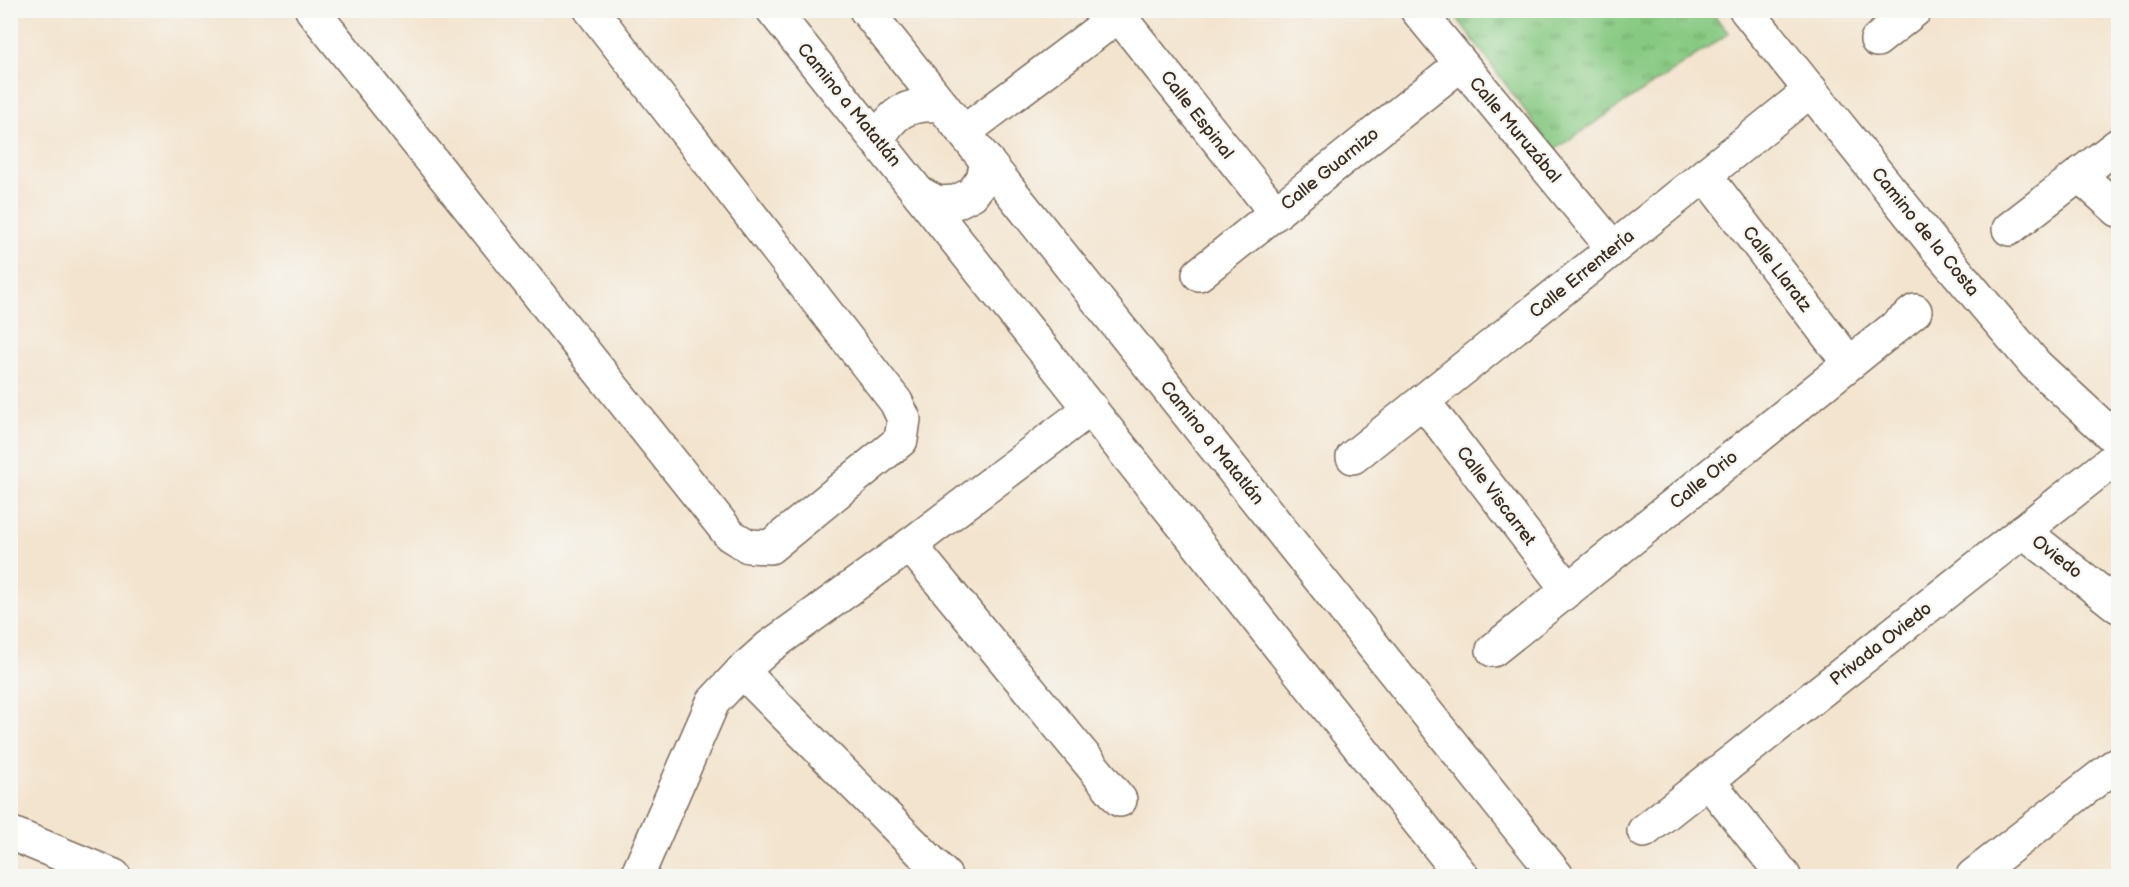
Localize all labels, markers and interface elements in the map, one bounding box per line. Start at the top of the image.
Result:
street label: Camino a Matatlán [793,39,905,171]
street label: Calle Espinal [1156,67,1238,163]
street label: Calle Muruzábal [1465,73,1565,187]
street label: Calle Guarnizo [1277,123,1383,215]
street label: Camino de la Costa [1867,164,1983,300]
street label: Calle Llaratz [1738,222,1816,316]
street label: Calle Errentería [1526,225,1638,323]
street label: Camino a Matatlán [1156,377,1268,509]
street label: Calle Viscarret [1452,442,1540,550]
street label: Calle Orio [1666,446,1742,514]
street label: Oviedo [2028,531,2086,583]
street label: Privada Oviedo [1826,598,1936,690]

